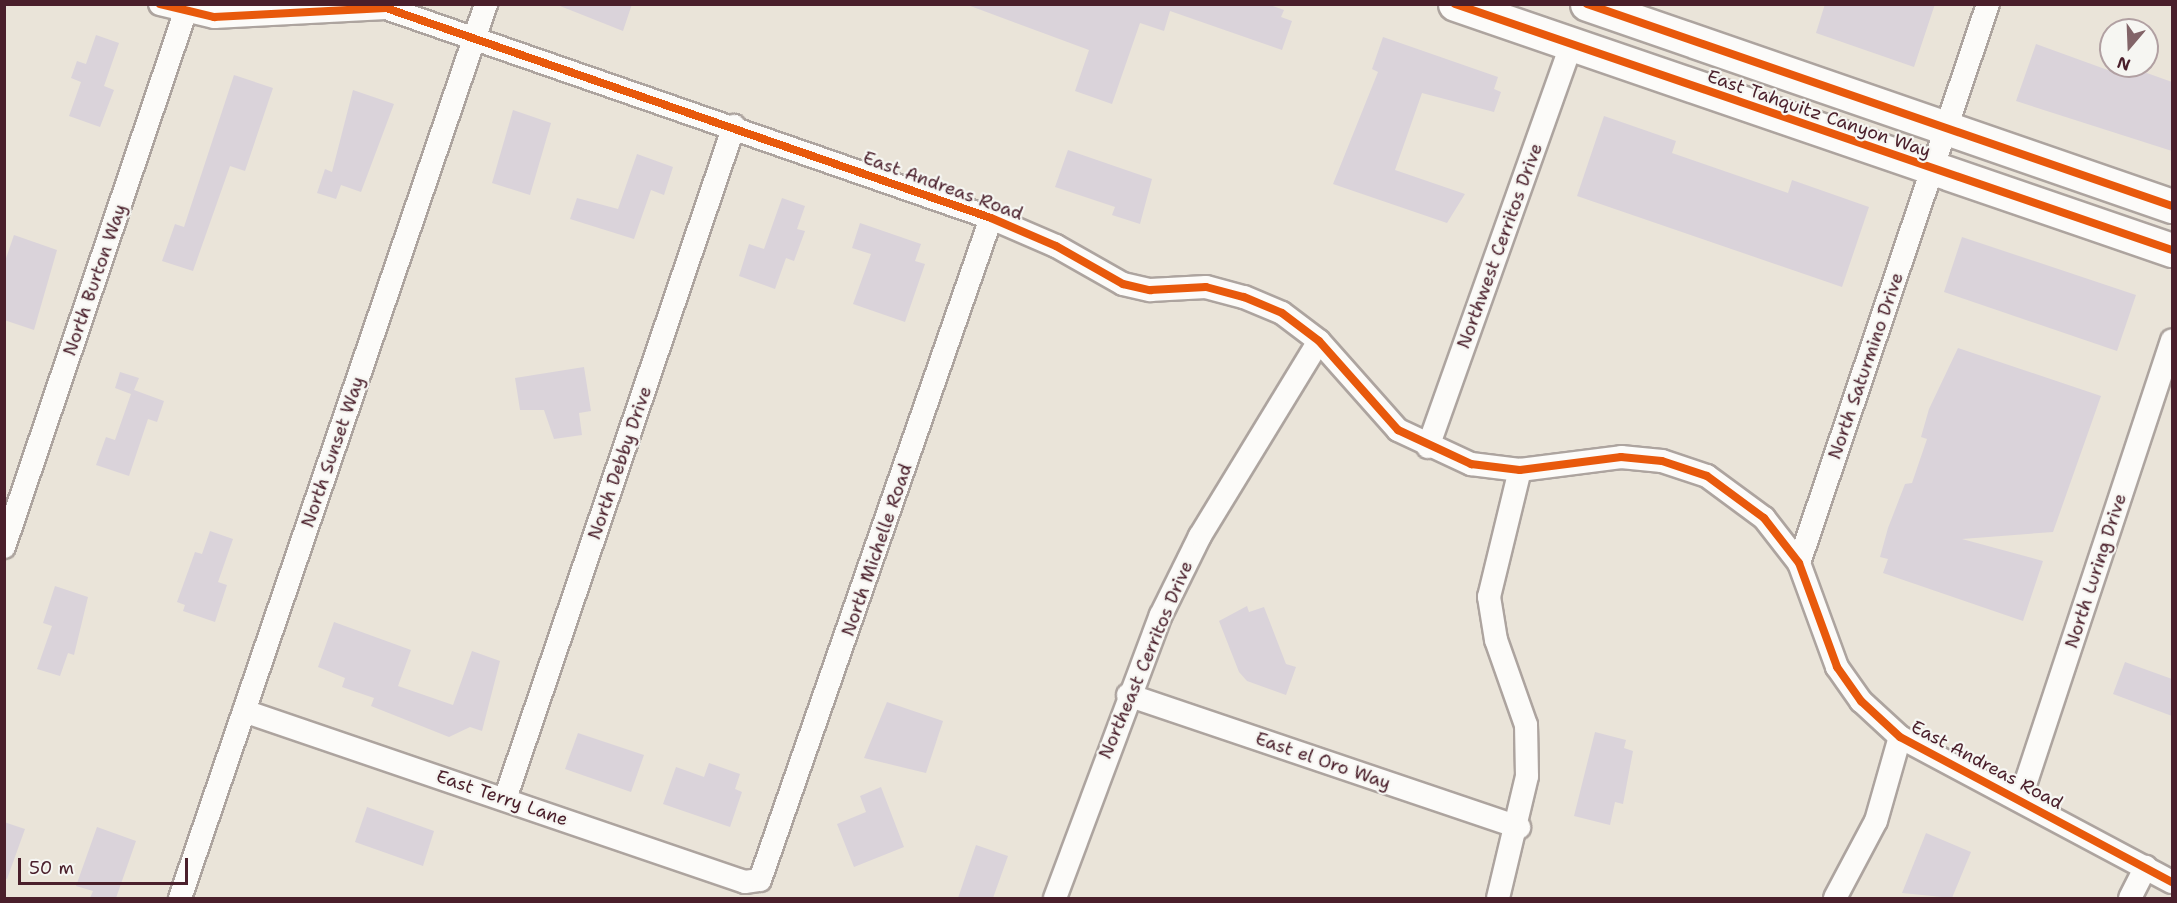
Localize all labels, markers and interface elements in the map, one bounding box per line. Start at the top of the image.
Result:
north arrow [2099,18,2159,78]
text: N [2114,52,2133,76]
street label: East Tahquitz Canyon Way [1704,66,1934,162]
street label: Northwest Cerritos Drive [1453,140,1547,352]
street label: East Andreas Road [860,147,1026,225]
street label: North Burton Way [59,201,131,359]
street label: North Saturmino Drive [1824,270,1908,462]
street label: North Sunset Way [297,374,369,530]
street label: North Debby Drive [584,384,656,542]
street label: North Michelle Road [837,461,917,639]
street label: North Luring Drive [2061,491,2131,651]
street label: Northeast Cerritos Drive [1094,558,1198,762]
street label: East Andreas Road [1907,716,2067,814]
street label: East el Oro Way [1253,728,1393,794]
street label: East Terry Lane [433,765,571,831]
scale bar [21,846,190,884]
text: 50 m [29,856,74,880]

